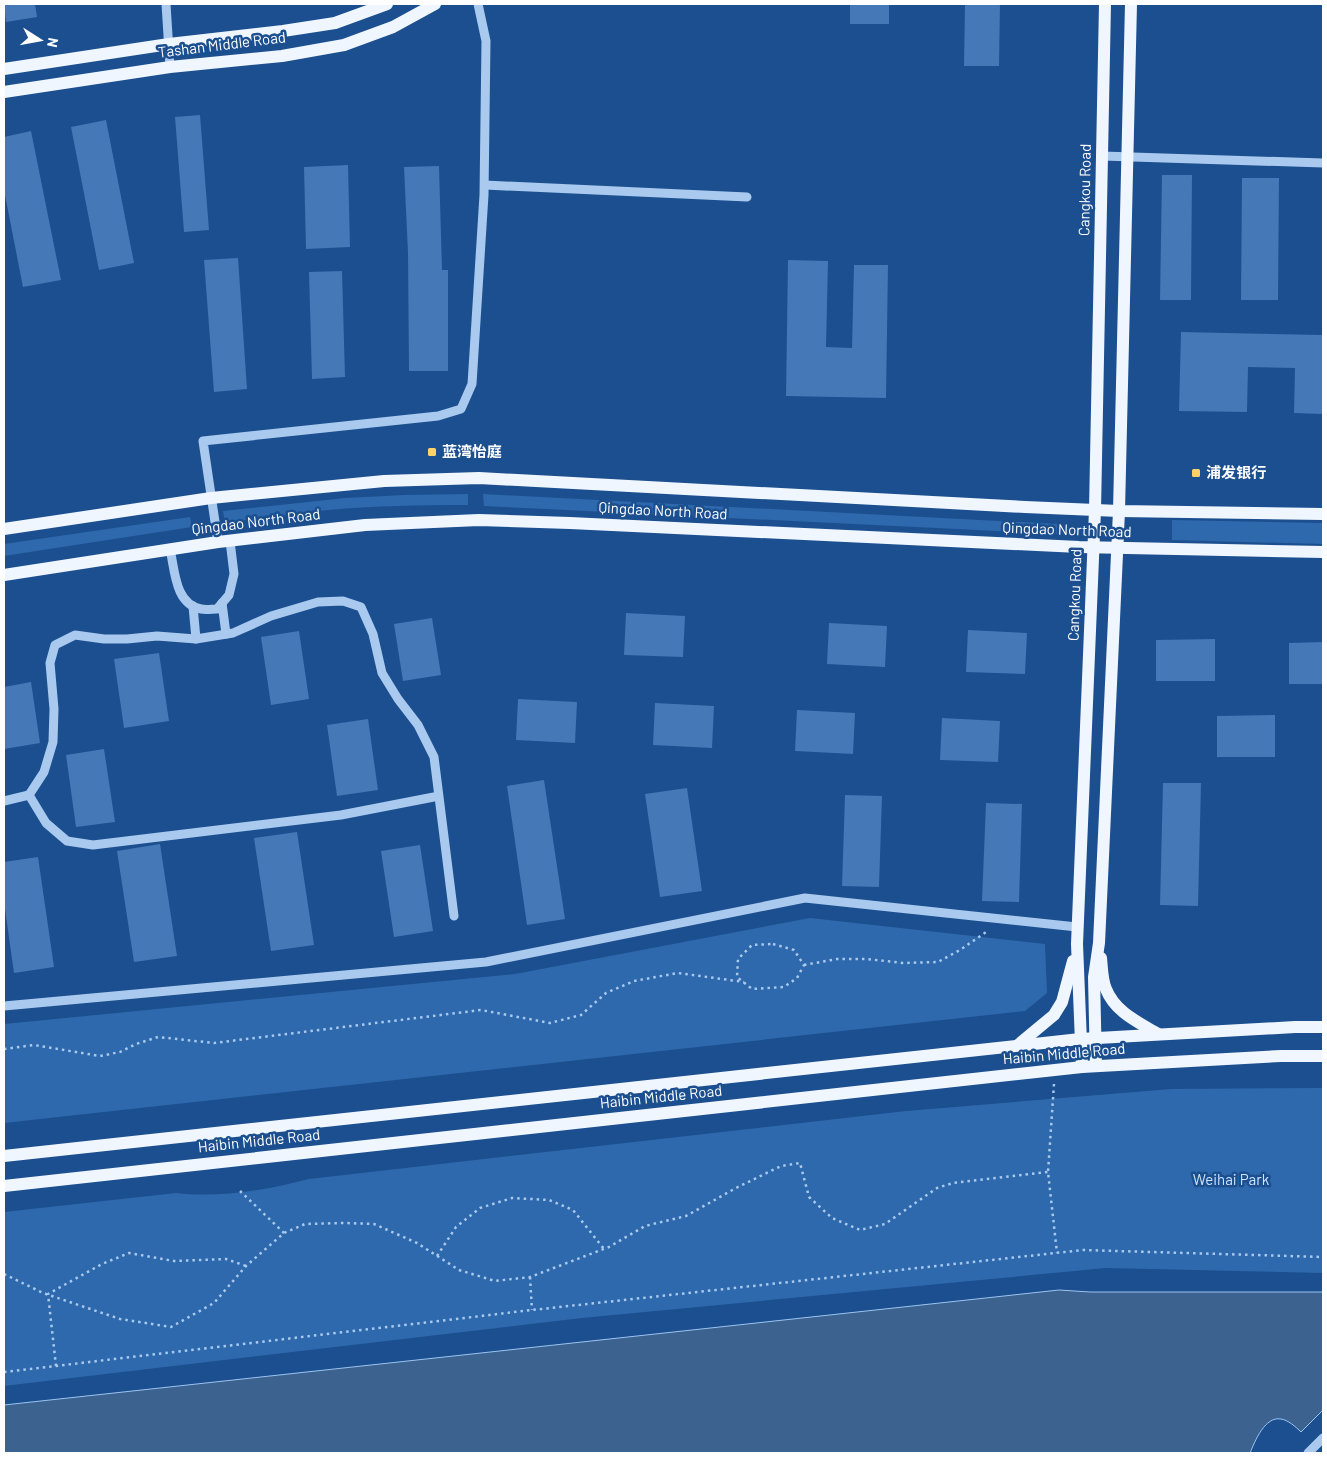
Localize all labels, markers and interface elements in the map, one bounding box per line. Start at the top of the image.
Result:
north arrow [15,15,65,65]
street label: Tashan Middle Road [157,27,287,61]
text: N [44,36,62,49]
street label: Cangkou Road [1074,144,1094,236]
place label: 蓝湾怡庭 [442,442,502,460]
marker: 蓝湾怡庭 [426,446,438,458]
place label: 浦发银行 [1206,463,1266,481]
marker: 浦发银行 [1190,467,1202,479]
street label: Qingdao North Road [598,498,728,522]
street label: Qingdao North Road [191,504,321,538]
street label: Qingdao North Road [1002,518,1132,540]
street label: Cangkou Road [1063,548,1085,641]
street label: Haibin Middle Road [1002,1039,1126,1067]
street label: Haibin Middle Road [599,1081,723,1111]
street label: Haibin Middle Road [197,1125,321,1155]
park label: Weihai Park [1193,1170,1270,1188]

